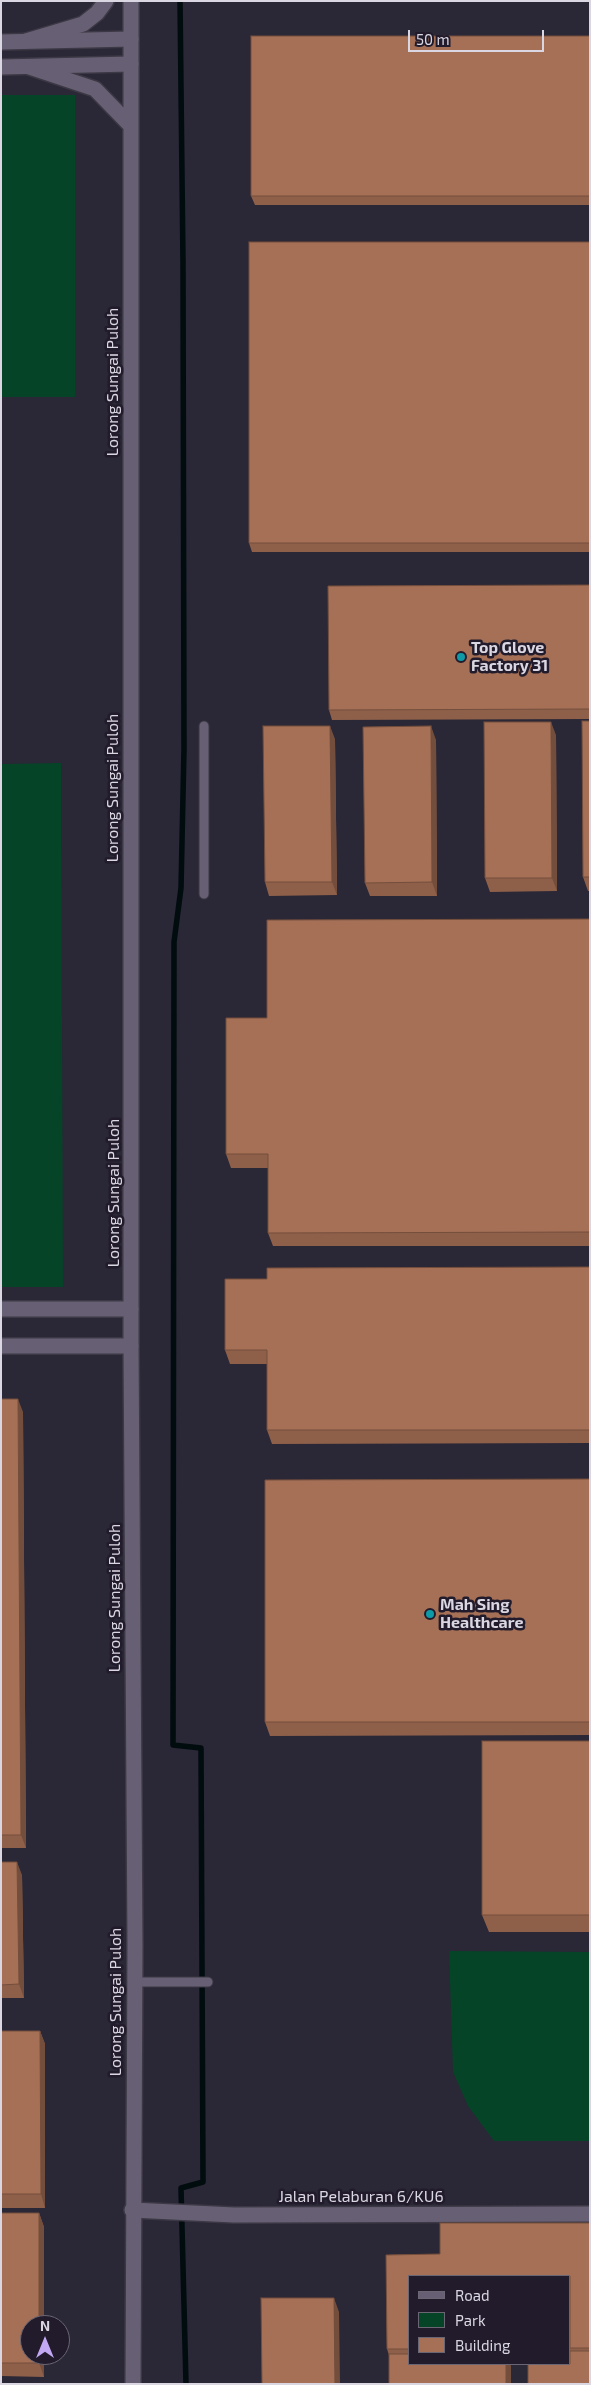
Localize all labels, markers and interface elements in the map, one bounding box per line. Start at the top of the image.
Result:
scale bar [411,20,547,52]
text: 50 m [416,30,450,48]
street label: Lorong Sungai Puloh [103,308,123,456]
place label: Top Glove Factory 31 [471,638,548,676]
marker: Top Glove Factory 31 [455,651,467,663]
street label: Lorong Sungai Puloh [103,714,123,862]
street label: Lorong Sungai Puloh [104,1119,124,1267]
street label: Lorong Sungai Puloh [105,1524,125,1672]
place label: Mah Sing Healthcare [440,1595,523,1633]
marker: Mah Sing Healthcare [424,1608,436,1620]
street label: Lorong Sungai Puloh [106,1928,126,2076]
street label: Jalan Pelaburan 6/KU6 [278,2187,444,2207]
legend [408,2275,571,2365]
text: Road [455,2286,490,2304]
text: Park [455,2311,486,2329]
north arrow [20,2315,70,2365]
text: N [40,2317,50,2334]
text: Building [455,2336,510,2354]

